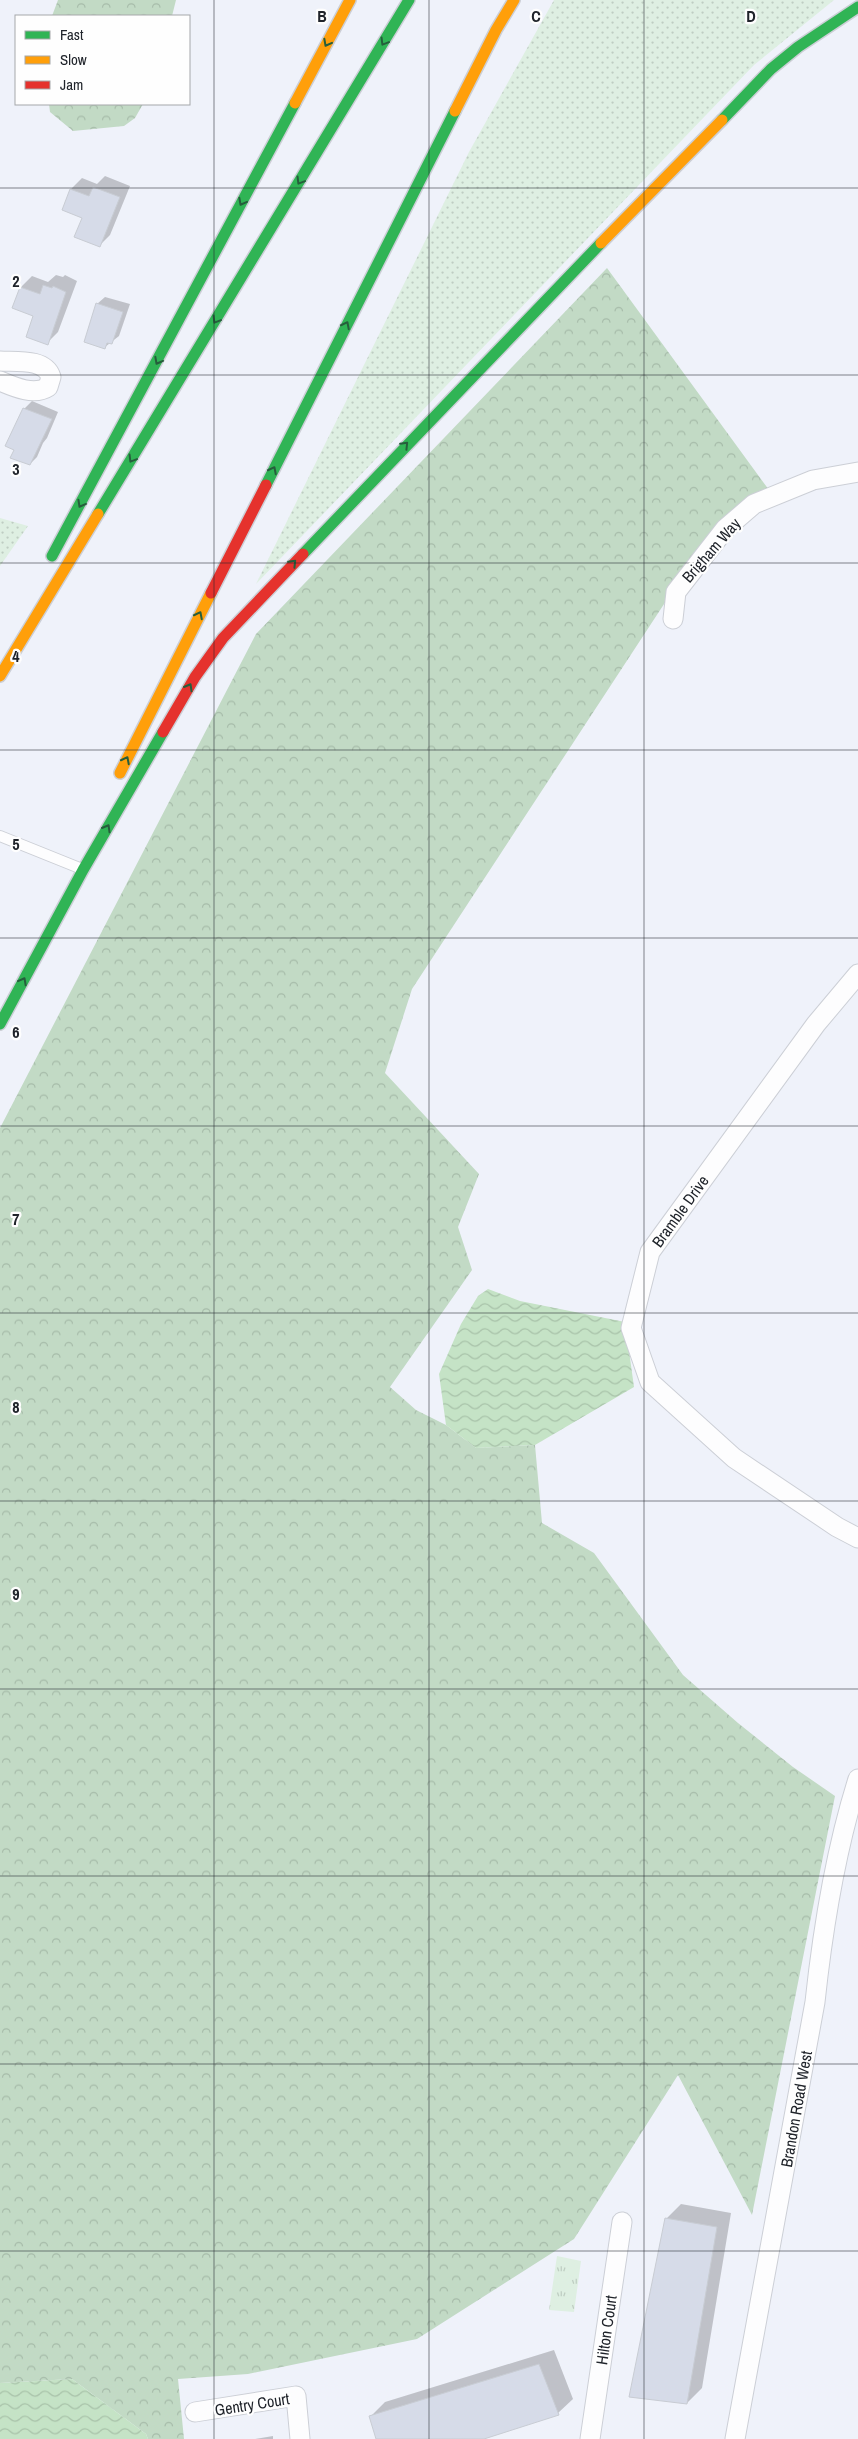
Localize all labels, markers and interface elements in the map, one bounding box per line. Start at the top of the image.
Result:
text: B [317,5,327,27]
text: C [531,5,541,27]
text: D [746,5,756,27]
legend [15,15,190,105]
text: Fast [60,24,84,45]
one-way arrow [381,36,391,45]
one-way arrow [323,38,333,47]
text: Slow [60,49,87,70]
text: Jam [60,74,83,95]
one-way arrow [296,175,306,184]
one-way arrow [238,196,248,205]
text: 2 [12,270,20,292]
one-way arrow [212,314,222,323]
one-way arrow [340,321,350,330]
one-way arrow [154,356,164,365]
one-way arrow [399,442,408,451]
one-way arrow [128,453,138,462]
text: 3 [12,458,20,480]
one-way arrow [267,466,277,475]
one-way arrow [77,499,87,508]
street label: Brigham Way [677,513,745,587]
one-way arrow [287,560,296,569]
one-way arrow [193,611,203,620]
text: 4 [12,645,20,667]
one-way arrow [183,684,193,693]
one-way arrow [120,756,130,765]
one-way arrow [101,824,111,833]
text: 5 [12,833,20,855]
one-way arrow [17,977,27,986]
text: 6 [12,1021,20,1043]
street label: Bramble Drive [646,1171,714,1251]
text: 7 [12,1208,20,1230]
text: 8 [12,1396,20,1418]
text: 9 [12,1583,20,1605]
street label: Brandon Road West [775,2049,817,2169]
street label: Hilton Court [590,2293,622,2366]
street label: Gentry Court [213,2387,291,2421]

